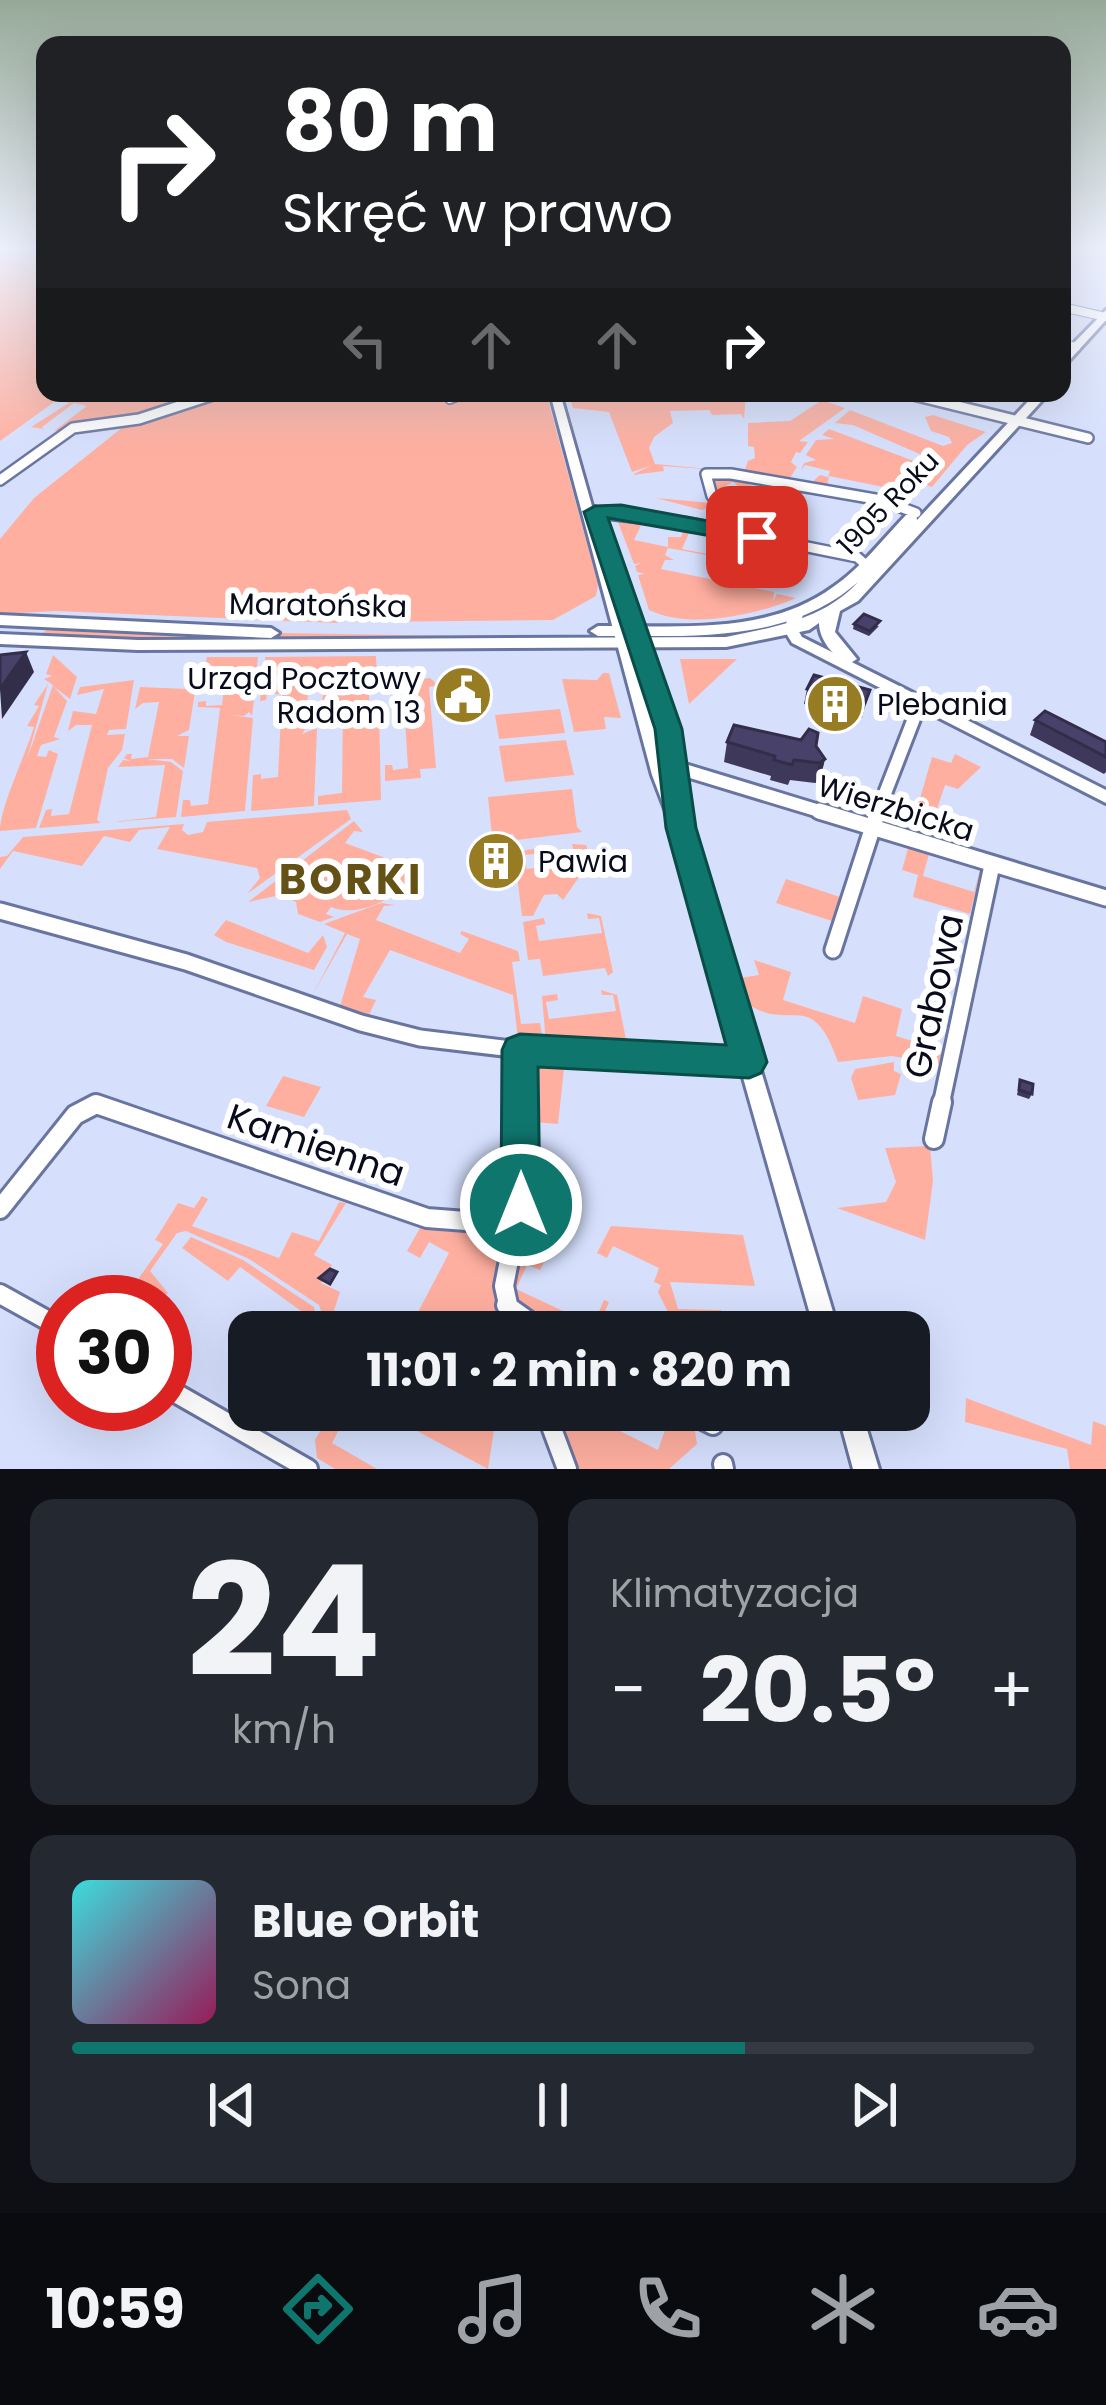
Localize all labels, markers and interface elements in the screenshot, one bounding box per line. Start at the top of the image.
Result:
text: 80 m [282,63,498,180]
icon: right [84,84,240,240]
text: Skręć w prawo [282,175,673,251]
icon: left [332,312,398,378]
icon: ahead [458,312,524,378]
icon: ahead [584,312,650,378]
icon: right [710,312,776,378]
street label: 1905 Roku [829,443,947,563]
pin [706,486,808,588]
icon: arrive [724,504,790,570]
street label: Maratońska [228,582,408,628]
place label: Urząd Pocztowy Radom 13 [187,657,421,734]
public building icon: Urząd Pocztowy Radom 13 [432,664,494,726]
building icon: Plebania [804,673,866,735]
place label: Plebania [877,683,1008,726]
street label: Wierzbicka [812,764,980,852]
building icon: Pawia [465,830,527,892]
place label: Pawia [538,840,628,883]
district label: BORKI [279,850,423,909]
street label: Grabowa [892,909,976,1083]
street label: Kamienna [220,1091,412,1199]
position arrow [458,1142,584,1268]
speed limit sign: 30 [36,1275,192,1431]
text: 11:01 · 2 min · 820 m [366,1339,792,1402]
text: 24 [187,1512,381,1731]
text: Klimatyzacja [610,1566,859,1621]
text: 20.5° [700,1627,935,1754]
text: − [610,1644,646,1736]
text: + [989,1644,1034,1736]
text: km/h [232,1702,336,1757]
text: Blue Orbit [252,1890,479,1953]
text: Sona [252,1958,351,2013]
icon: previous [199,2072,265,2138]
icon: pause [520,2072,586,2138]
icon: next [841,2072,907,2138]
icon: directions [276,2267,360,2351]
icon: music [451,2267,535,2351]
icon: phone [626,2267,710,2351]
icon: climate [801,2267,885,2351]
icon: car [976,2267,1060,2351]
text: 10:59 [46,2271,185,2347]

